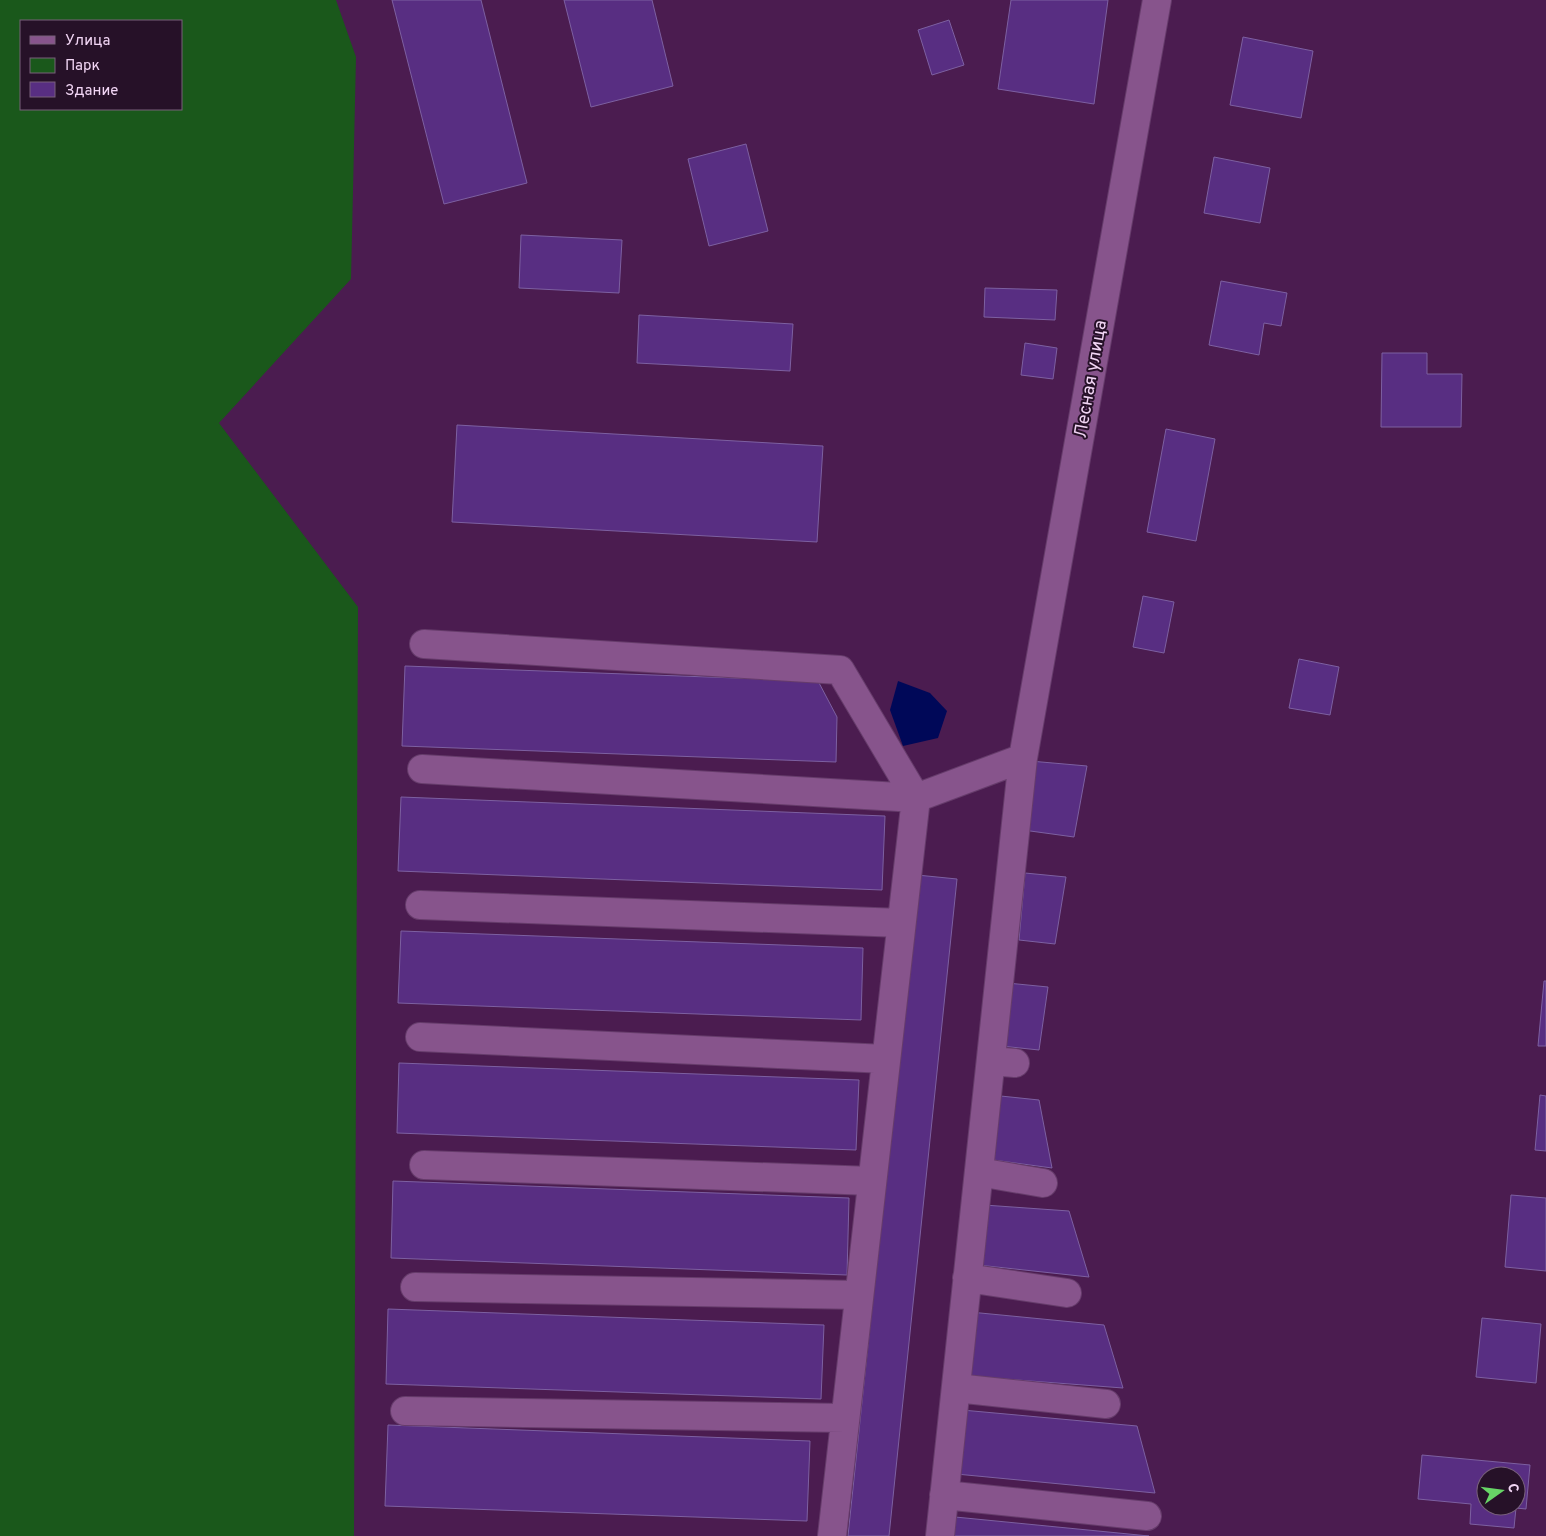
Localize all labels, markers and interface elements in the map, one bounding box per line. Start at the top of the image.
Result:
legend [20,20,182,110]
text: Улица [65,32,110,51]
text: Парк [65,57,100,76]
text: Здание [65,82,118,101]
street label: Лесная улица [1070,319,1113,440]
north arrow [1476,1466,1526,1516]
text: С [1503,1482,1522,1495]

